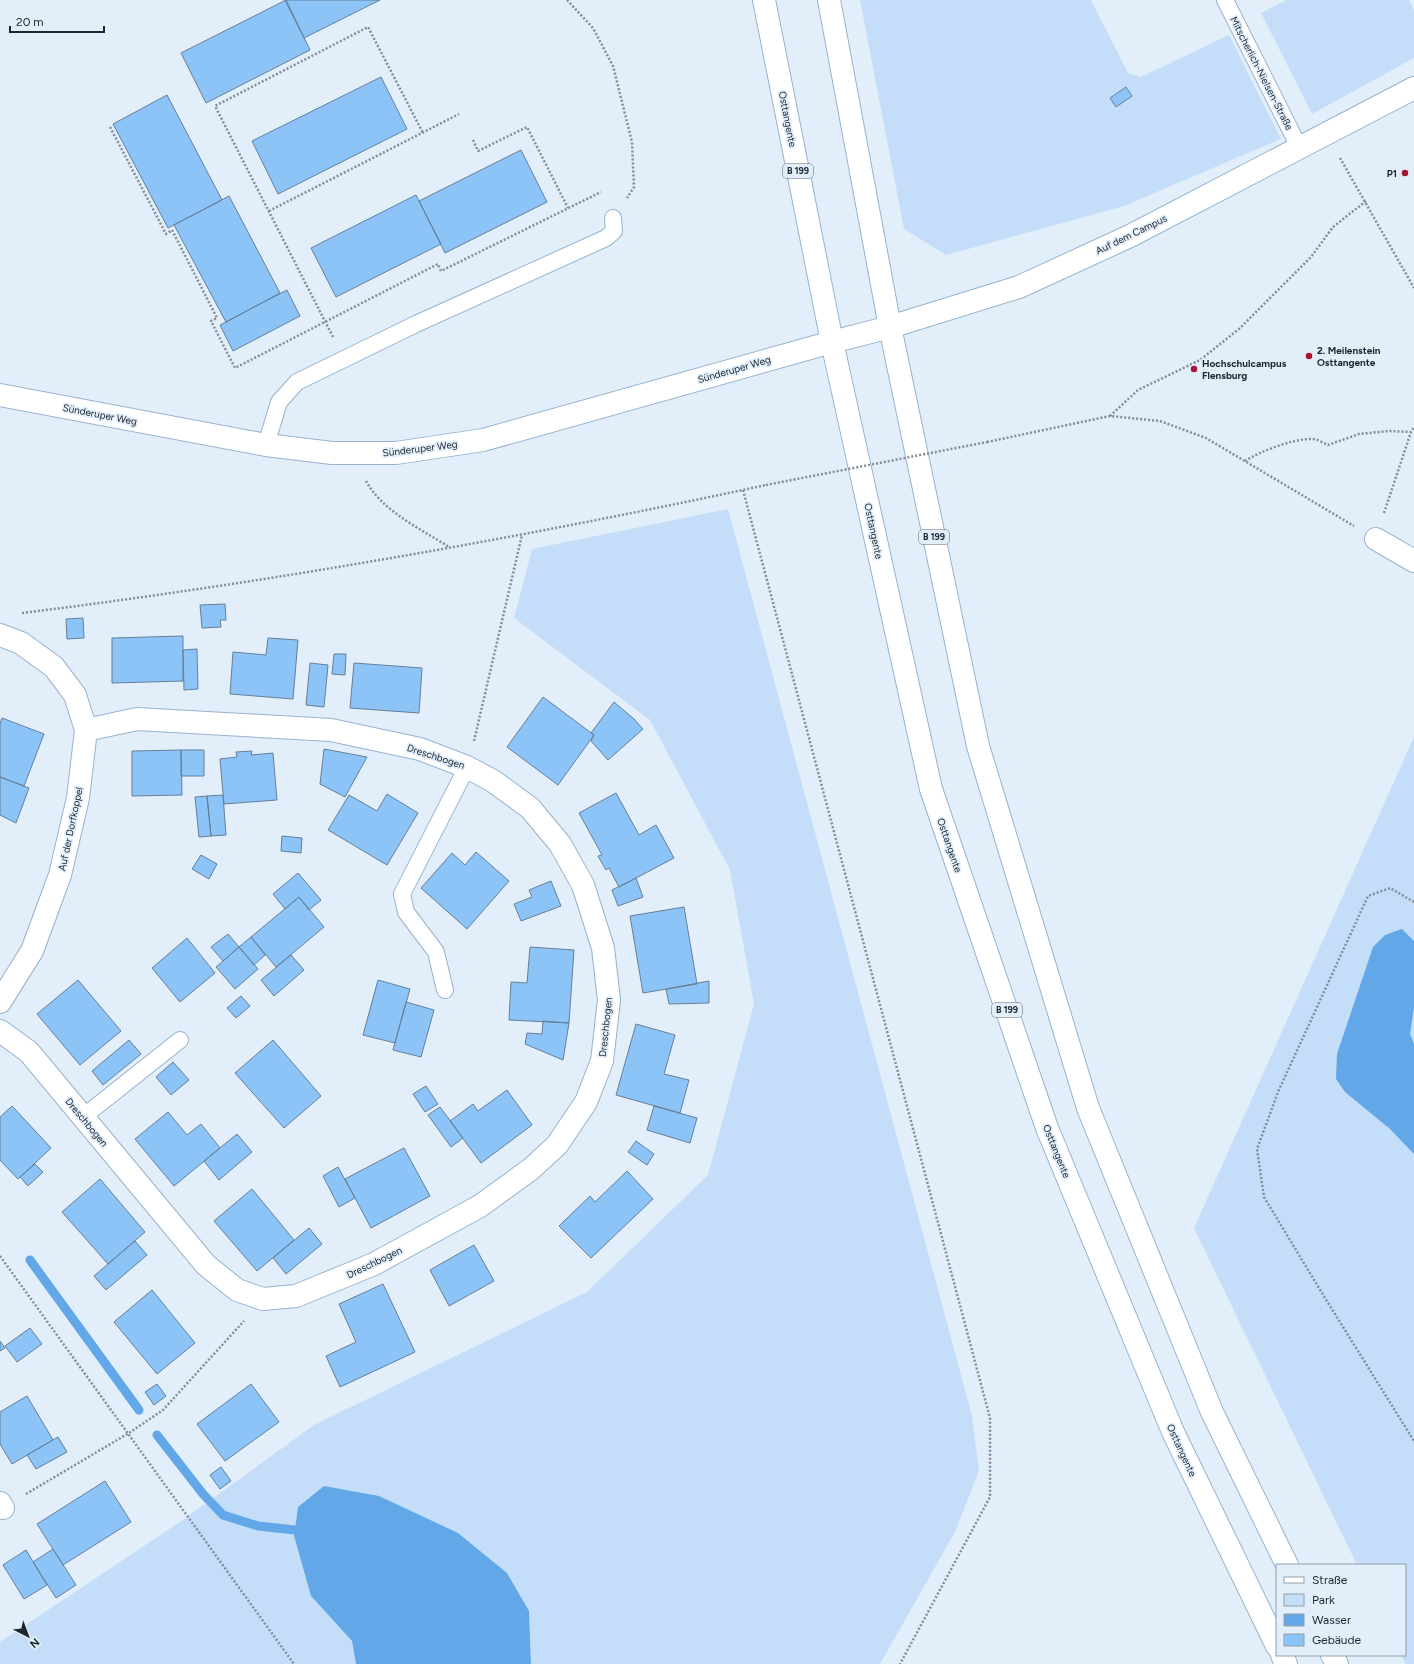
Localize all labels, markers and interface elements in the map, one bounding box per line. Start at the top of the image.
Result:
scale bar [10,8,104,34]
street label: Mitscherlich-Nielsen-Straße [1227,14,1296,133]
text: 20 m [16,15,44,29]
street label: Osttangente [776,90,799,149]
road number: B 199 [783,164,813,178]
place label: P1 [1387,167,1397,180]
marker: P1 [1400,168,1410,178]
street label: Auf dem Campus [1093,211,1169,257]
place label: 2. Meilenstein Osttangente [1317,344,1381,369]
marker: 2. Meilenstein Osttangente [1304,351,1314,361]
street label: Sünderuper Weg [696,353,772,386]
place label: Hochschulcampus Flensburg [1202,357,1287,382]
marker: Hochschulcampus Flensburg [1189,364,1199,374]
street label: Sünderuper Weg [62,401,138,428]
street label: Sünderuper Weg [382,437,458,460]
street label: Osttangente [861,502,886,561]
road number: B 199 [919,530,949,544]
street label: Dreschbogen [405,741,467,772]
street label: Auf der Dorfkoppel [55,786,86,872]
street label: Osttangente [934,816,965,875]
street label: Dreschbogen [596,996,615,1058]
road number: B 199 [992,1003,1022,1017]
street label: Dreschbogen [62,1095,111,1150]
street label: Osttangente [1040,1122,1073,1180]
street label: Dreschbogen [344,1243,404,1281]
street label: Osttangente [1164,1422,1200,1479]
legend [1276,1564,1406,1656]
text: Straße [1312,1573,1348,1587]
text: Park [1312,1593,1335,1607]
text: Wasser [1312,1613,1351,1627]
north arrow [8,1616,48,1656]
text: Gebäude [1312,1633,1362,1647]
text: N [27,1635,42,1651]

